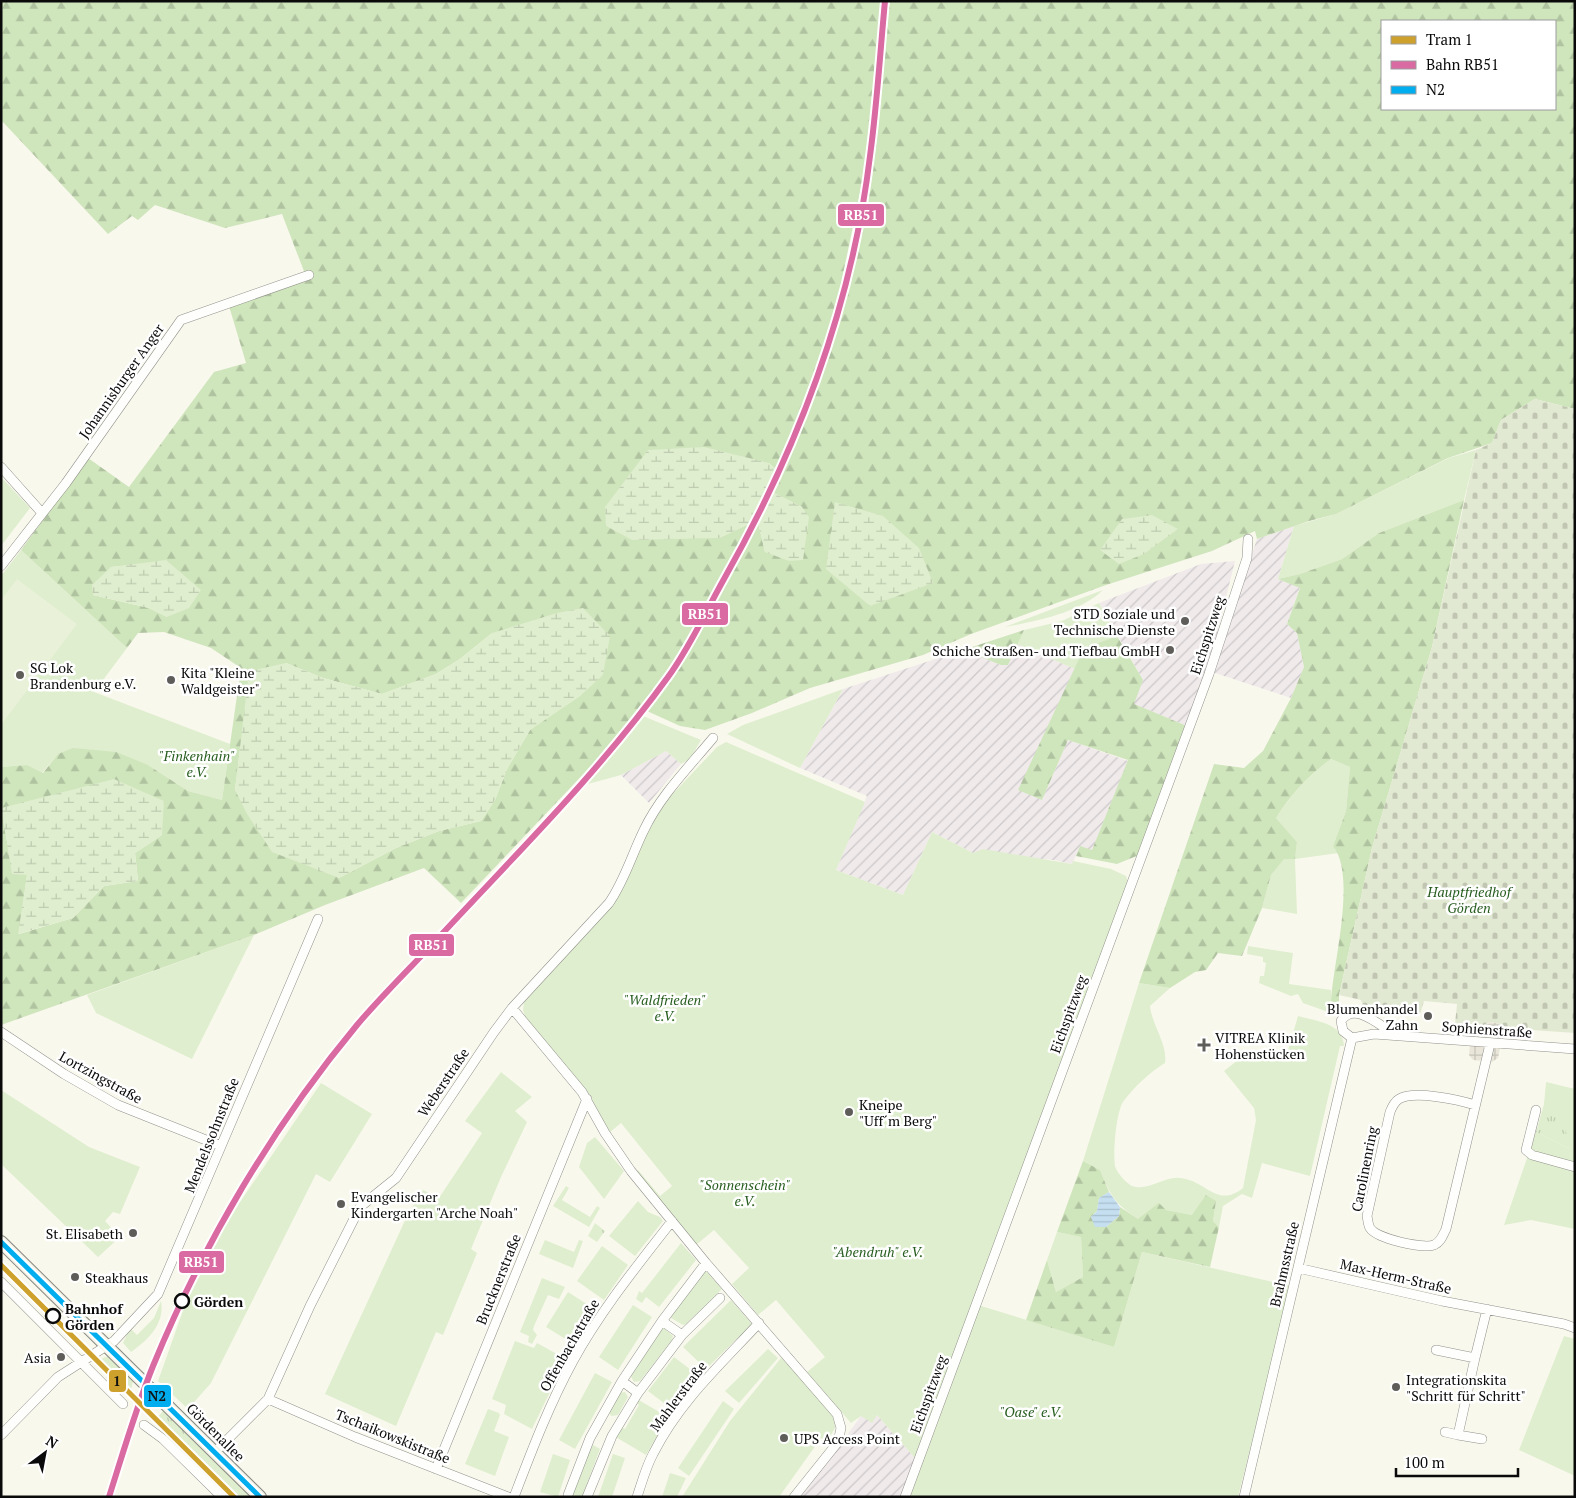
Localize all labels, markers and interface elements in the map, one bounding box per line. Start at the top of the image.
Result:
legend [1381,20,1556,110]
text: Tram 1 [1426,29,1473,49]
text: Bahn RB51 [1426,54,1499,74]
text: N2 [1426,79,1445,99]
line badge: RB51 [837,203,885,227]
text: RB51 [844,205,878,224]
street label: Johannisburger Anger [74,319,168,442]
street label: Eichspitzweg [1185,593,1229,677]
line badge: RB51 [681,602,729,626]
text: RB51 [688,604,722,623]
place label: STD Soziale und Technische Dienste [1054,604,1175,639]
marker: STD Soziale und Technische Dienste [1179,615,1191,627]
place label: Schiche Straßen- und Tiefbau GmbH [932,641,1160,660]
marker: Schiche Straßen- und Tiefbau GmbH [1164,644,1176,656]
place label: SG Lok Brandenburg e.V. [30,658,137,693]
place label: Kita "Kleine Waldgeister" [181,663,260,698]
marker: SG Lok Brandenburg e.V. [14,669,26,681]
marker: Kita "Kleine Waldgeister" [165,674,177,686]
park label: "Finkenhain" e.V. [159,746,235,781]
park label: Hauptfriedhof Görden [1426,882,1514,917]
line badge: RB51 [408,933,455,957]
text: RB51 [414,935,448,954]
street label: Eichspitzweg [1045,972,1091,1056]
park label: "Waldfrieden" e.V. [624,990,706,1025]
place label: Blumenhandel Zahn [1327,999,1419,1034]
marker: Blumenhandel Zahn [1422,1010,1434,1022]
street label: Sophienstraße [1441,1016,1533,1042]
place label: VITREA Klinik Hohenstücken [1215,1028,1306,1063]
marker: VITREA Klinik Hohenstücken [1197,1038,1211,1052]
street label: Weberstraße [413,1044,473,1120]
street label: Lortzingstraße [56,1046,146,1108]
street label: Mendelssohnstraße [179,1075,243,1195]
place label: Kneipe "Uff´m Berg" [859,1095,937,1130]
marker: Kneipe "Uff´m Berg" [843,1106,855,1118]
street label: Carolinenring [1346,1124,1382,1213]
park label: "Sonnenschein" e.V. [700,1175,791,1210]
place label: Evangelischer Kindergarten "Arche Noah" [351,1187,518,1222]
marker: Evangelischer Kindergarten "Arche Noah" [335,1198,347,1210]
street label: Brahmsstraße [1265,1219,1303,1309]
place label: St. Elisabeth [46,1224,123,1243]
marker: St. Elisabeth [127,1227,139,1239]
street label: Brucknerstraße [471,1231,525,1327]
park label: "Abendruh" e.V. [833,1242,923,1261]
line badge: RB51 [178,1250,225,1274]
text: RB51 [184,1252,218,1271]
street label: Max-Herm-Straße [1338,1254,1454,1298]
place label: Steakhaus [85,1268,148,1287]
marker: Steakhaus [69,1271,81,1283]
place label: Görden [194,1292,243,1311]
marker: Görden [174,1293,190,1309]
street label: Offenbachstraße [535,1295,603,1395]
place label: Bahnhof Görden [65,1299,124,1334]
marker: Bahnhof Görden [45,1308,61,1324]
place label: Asia [24,1348,51,1367]
marker: Asia [55,1351,67,1363]
street label: Eichspitzweg [905,1352,951,1436]
street label: Mahlerstraße [645,1357,711,1435]
line badge: 1 [108,1369,127,1393]
place label: Integrationskita "Schritt für Schritt" [1406,1370,1526,1405]
text: 1 [113,1371,121,1390]
marker: Integrationskita "Schritt für Schritt" [1390,1381,1402,1393]
line badge: N2 [143,1384,172,1408]
text: N2 [148,1386,166,1405]
street label: Gördenallee [183,1399,249,1465]
park label: "Oase" e.V. [1000,1402,1062,1421]
street label: Tschaikowskistraße [333,1404,453,1468]
north arrow [20,1428,70,1478]
place label: UPS Access Point [794,1429,901,1448]
text: N [43,1431,62,1453]
marker: UPS Access Point [778,1432,790,1444]
scale bar [1396,1446,1518,1478]
text: 100 m [1404,1452,1445,1472]

